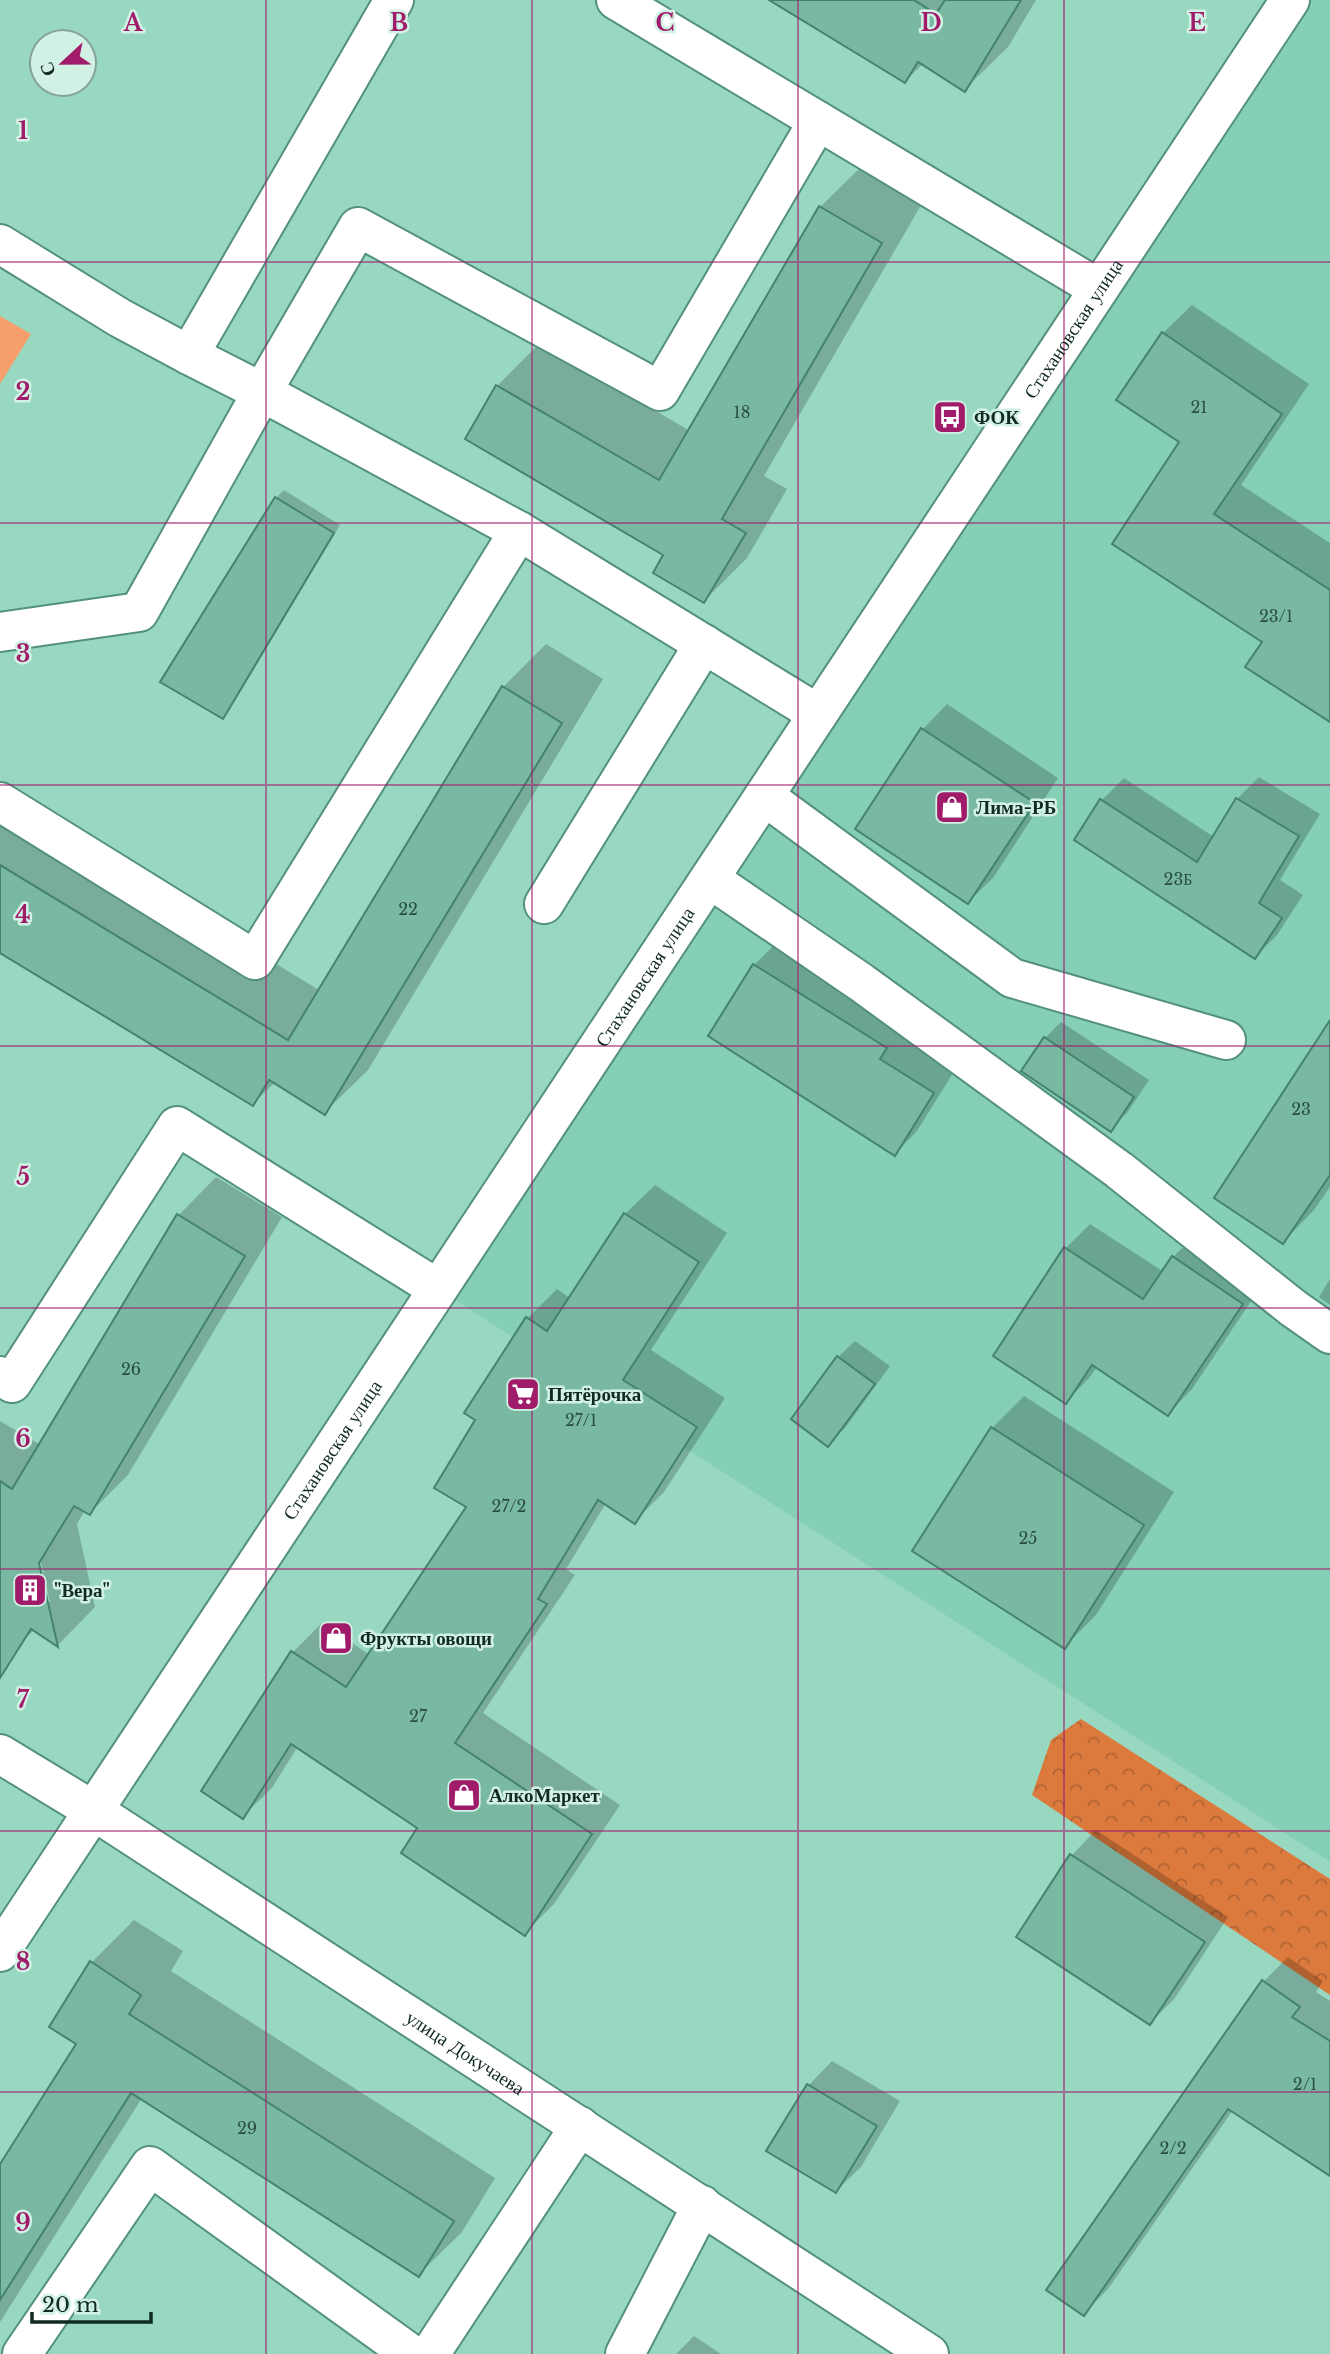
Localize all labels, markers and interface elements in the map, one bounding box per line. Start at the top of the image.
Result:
text: A [123,9,144,37]
text: B [390,9,408,37]
text: C [656,9,674,37]
text: D [920,9,942,37]
text: E [1188,9,1206,37]
north arrow [28,28,98,98]
text: С [34,59,61,80]
text: 1 [18,117,28,145]
street label: Стахановская улица [1019,254,1128,403]
text: 2 [16,378,30,406]
house number: 21 [1191,397,1208,417]
bus stop icon: ФОК [931,398,969,436]
house number: 18 [734,402,750,422]
place label: ФОК [974,406,1019,429]
house number: 23/1 [1259,606,1293,626]
text: 3 [16,640,30,668]
shop icon: Лима-РБ [933,788,971,826]
place label: Лима-РБ [976,796,1056,819]
house number: 23Б [1164,869,1192,889]
house number: 22 [398,899,418,919]
text: 4 [15,901,31,929]
street label: Стахановская улица [591,902,700,1051]
house number: 23 [1291,1099,1311,1119]
text: 5 [16,1163,30,1191]
house number: 26 [121,1359,141,1379]
street label: Стахановская улица [278,1375,387,1524]
supermarket icon: Пятёрочка [504,1375,542,1413]
place label: Пятёрочка [548,1383,642,1406]
house number: 27/1 [565,1410,597,1430]
text: 6 [15,1425,31,1453]
house number: 27/2 [492,1496,526,1516]
house number: 25 [1019,1528,1037,1548]
building icon: "Вера" [11,1571,49,1609]
place label: "Вера" [54,1579,110,1602]
shop icon: Фрукты овощи [317,1619,355,1657]
place label: Фрукты овощи [360,1627,492,1650]
text: 7 [17,1686,30,1714]
house number: 27 [409,1706,428,1726]
shop icon: АлкоМаркет [445,1776,483,1814]
place label: АлкоМаркет [489,1784,600,1807]
text: 8 [16,1948,30,1976]
street label: улица Докучаева [401,2006,529,2100]
house number: 2/1 [1293,2074,1317,2094]
house number: 29 [237,2118,257,2138]
house number: 2/2 [1159,2138,1187,2158]
text: 9 [15,2209,31,2237]
scale bar [32,2280,150,2324]
text: 20 m [42,2292,99,2318]

